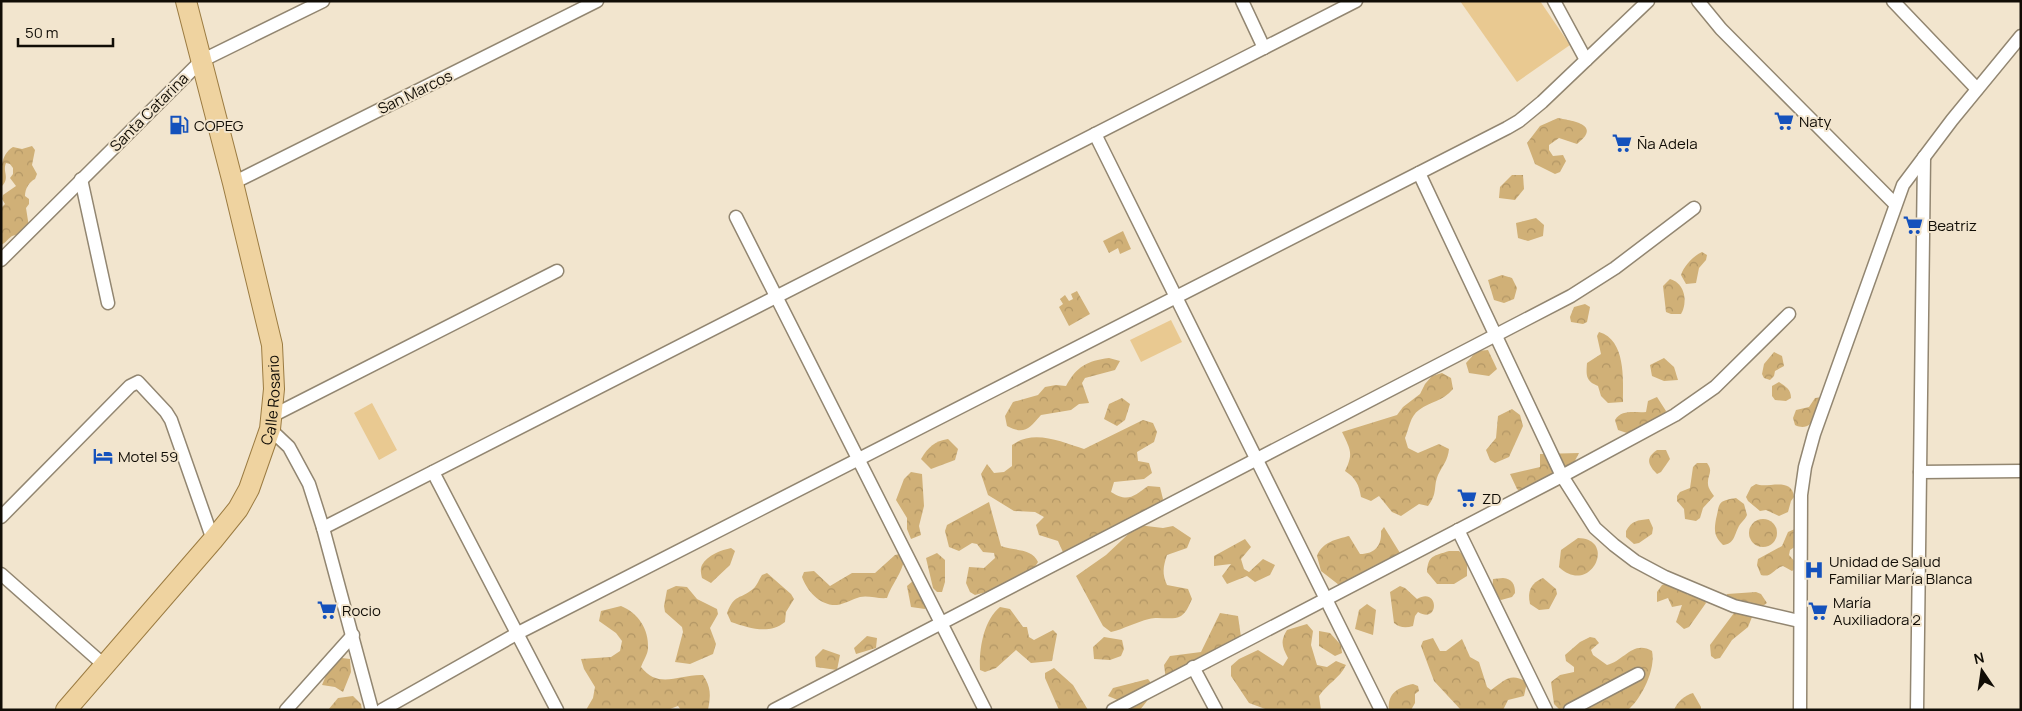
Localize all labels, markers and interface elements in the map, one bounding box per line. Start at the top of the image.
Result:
scale bar [18,15,112,47]
text: 50 m [25,22,59,43]
street label: San Marcos [374,65,456,119]
street label: Santa Catarina [105,68,193,156]
supermarket icon: Naty [1773,110,1795,132]
place label: Naty [1799,111,1831,132]
fuel station icon: COPEG [168,114,190,136]
place label: COPEG [194,115,244,136]
supermarket icon: Ña Adela [1611,132,1633,154]
place label: Ña Adela [1637,133,1698,154]
supermarket icon: Beatriz [1902,214,1924,236]
place label: Beatriz [1928,215,1977,236]
street label: Calle Rosario [255,354,284,448]
hotel icon: Motel 59 [92,445,114,467]
place label: Motel 59 [118,446,178,467]
supermarket icon: ZD [1456,487,1478,509]
place label: ZD [1482,488,1501,509]
place label: Unidad de Salud Familiar María Blanca [1829,551,1972,589]
hospital icon: Unidad de Salud Familiar María Blanca [1803,559,1825,581]
place label: María Auxiliadora 2 [1833,592,1921,630]
supermarket icon: Rocio [316,599,338,621]
place label: Rocio [342,600,381,621]
supermarket icon: María Auxiliadora 2 [1807,600,1829,622]
north arrow [1957,646,2007,696]
text: N [1972,647,1986,668]

